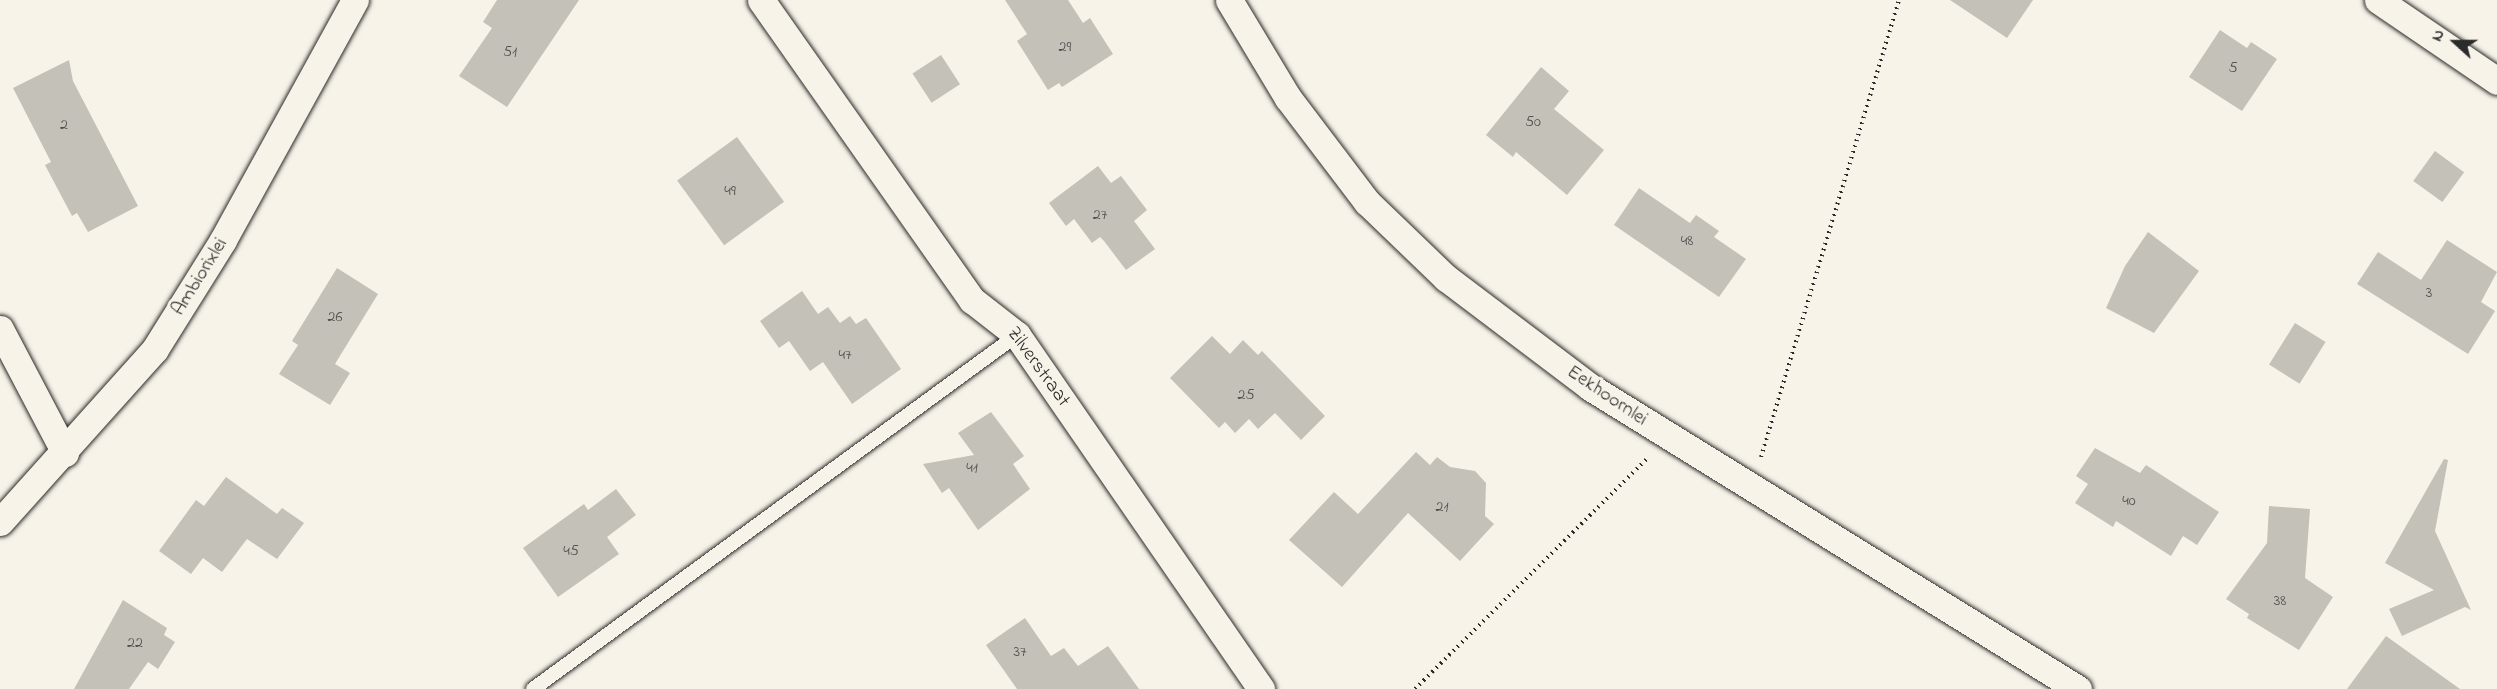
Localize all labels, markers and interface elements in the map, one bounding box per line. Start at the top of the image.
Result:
north arrow [2425,12,2485,72]
text: N [2425,26,2451,45]
house number: 29 [1059,37,1071,57]
house number: 51 [503,42,517,62]
house number: 5 [2228,58,2238,78]
house number: 50 [1525,112,1541,132]
house number: 2 [60,115,68,135]
house number: 49 [724,181,736,201]
house number: 27 [1093,205,1107,225]
house number: 48 [1681,231,1693,251]
street label: Ambiorixlei [167,234,233,320]
house number: 3 [2426,283,2432,303]
house number: 26 [328,307,342,327]
street label: Zilverstraat [1001,322,1075,412]
house number: 47 [838,345,852,365]
street label: Eekhoornlei [1562,360,1652,432]
house number: 25 [1237,385,1255,405]
house number: 41 [966,458,978,478]
house number: 40 [2122,491,2136,511]
house number: 21 [1435,497,1449,517]
house number: 45 [563,541,579,561]
house number: 38 [2274,591,2286,611]
house number: 22 [127,633,143,653]
house number: 37 [1013,642,1027,662]

